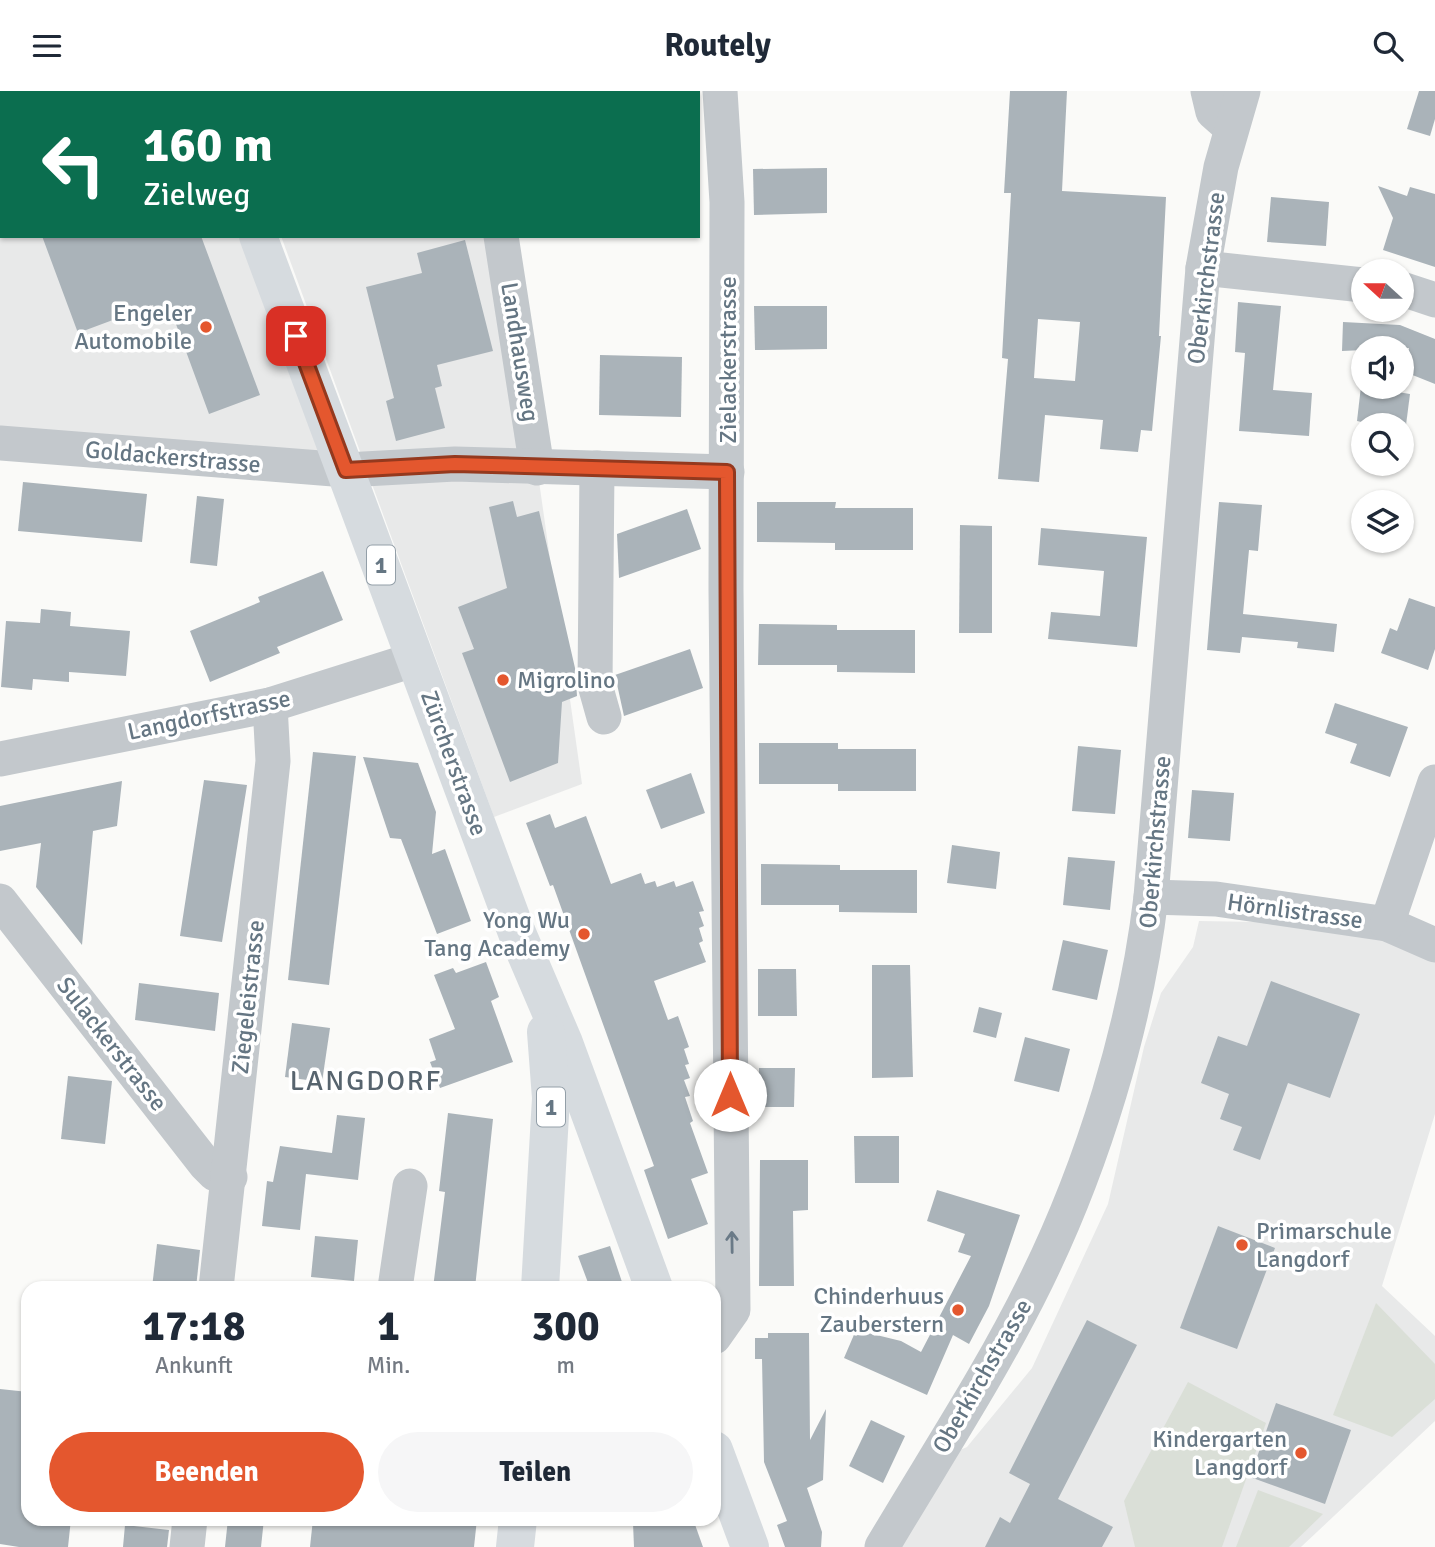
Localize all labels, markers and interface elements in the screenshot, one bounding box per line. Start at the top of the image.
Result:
text: Routely [664,26,771,65]
icon: menu [28,27,66,65]
icon: search [1369,27,1407,65]
text: 160 m [143,115,273,175]
icon: left [28,119,119,210]
text: Zielweg [143,175,250,214]
street label: Oberkirchstrasse [1181,190,1231,366]
north arrow [1351,259,1414,322]
map controls [1351,259,1414,553]
street label: Zielackerstrasse [713,276,743,444]
street label: Landhausweg [494,280,546,424]
place label: Engeler Automobile [74,298,192,356]
pin [266,306,326,366]
icon: arrive [277,317,315,355]
marker: Engeler Automobile [198,319,214,335]
button: sound [1351,336,1414,399]
button: search [1351,413,1414,476]
street label: Goldackerstrasse [84,434,262,480]
button: layers [1351,490,1414,553]
road number: 1 [367,545,395,585]
place label: Migrolino [517,665,615,695]
marker: Migrolino [495,672,511,688]
street label: Langdorfstrasse [125,683,293,747]
street label: Zürcherstrasse [414,686,494,840]
street label: Oberkirchstrasse [1133,754,1177,930]
street label: Hörnlistrasse [1225,887,1365,935]
place label: Yong Wu Tang Academy [424,905,570,963]
street label: Ziegeleistrasse [225,918,271,1076]
marker: Yong Wu Tang Academy [576,926,592,942]
street label: Sulackerstrasse [50,971,174,1117]
position arrow [693,1058,767,1132]
district label: LANGDORF [290,1064,442,1098]
road number: 1 [537,1087,565,1127]
place label: Primarschule Langdorf [1256,1216,1392,1274]
one-way arrow [725,1231,739,1254]
marker: Primarschule Langdorf [1234,1237,1250,1253]
place label: Chinderhuus Zauberstern [813,1281,944,1339]
street label: Oberkirchstrasse [926,1294,1038,1458]
text: 17:18 [142,1301,245,1352]
text: 1 [377,1301,400,1352]
text: 300 [532,1301,600,1352]
marker: Chinderhuus Zauberstern [950,1302,966,1318]
text: Ankunft [155,1351,233,1380]
text: Min. [367,1351,410,1380]
text: m [556,1351,575,1380]
place label: Kindergarten Langdorf [1152,1424,1288,1482]
button: Beenden [49,1432,364,1512]
button: Teilen [378,1432,693,1512]
marker: Kindergarten Langdorf [1293,1445,1309,1461]

